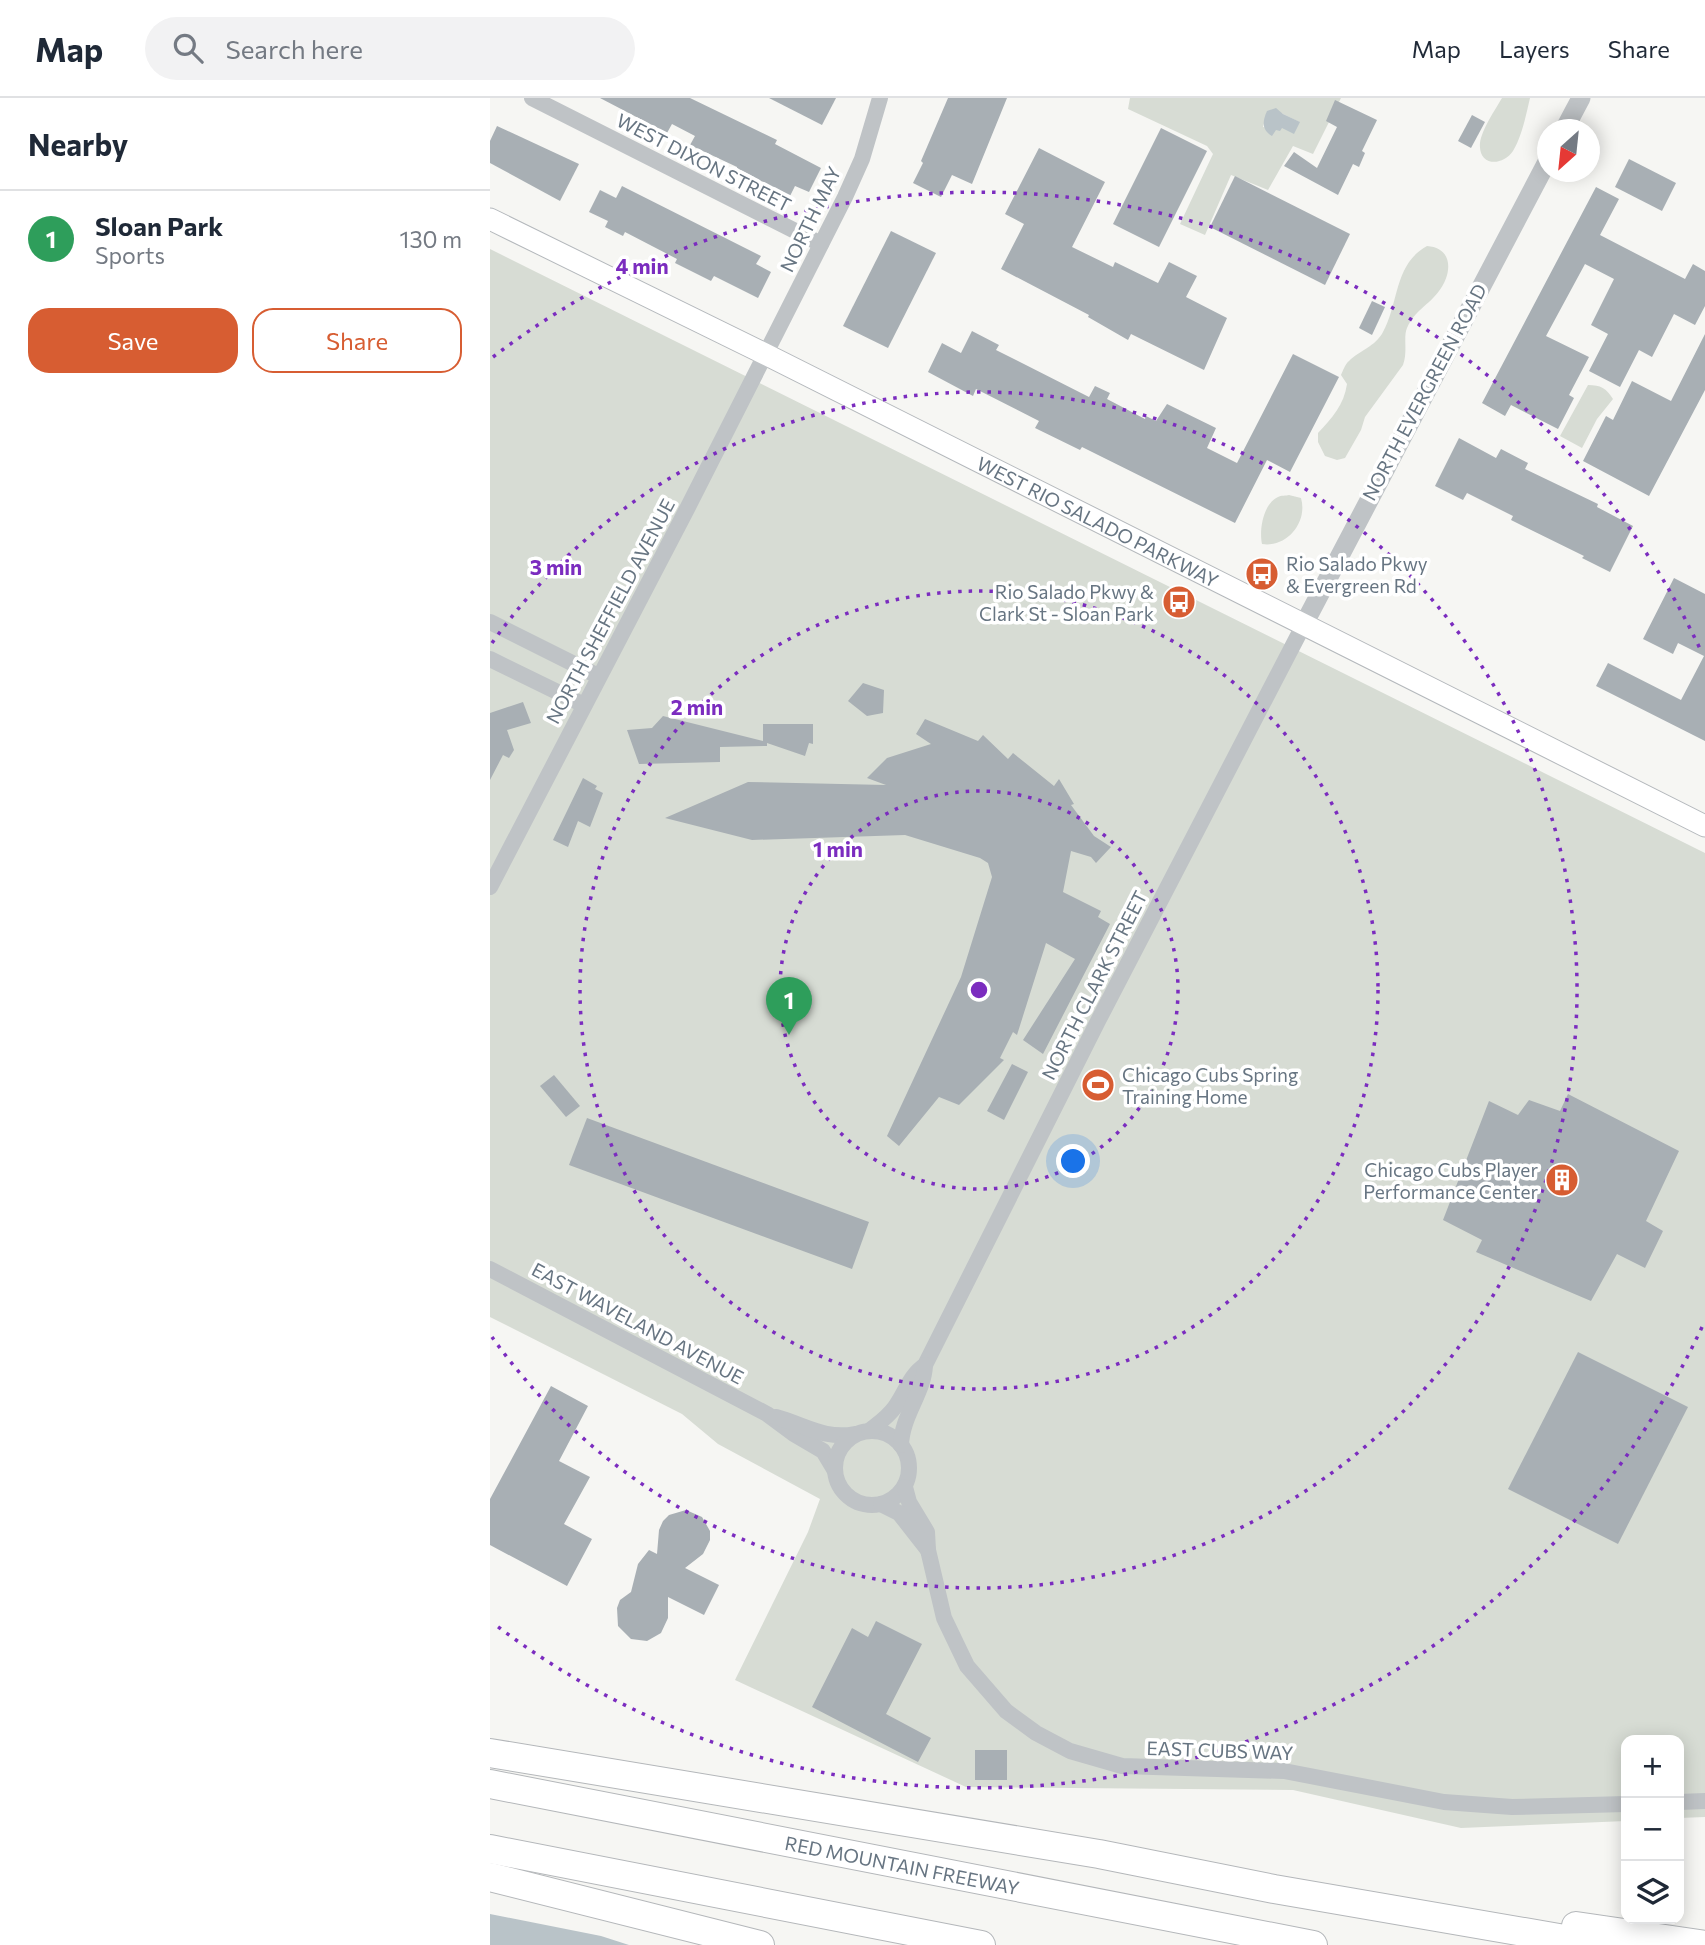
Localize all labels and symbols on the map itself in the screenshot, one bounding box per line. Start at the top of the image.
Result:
street label: WEST DIXON STREET [613,108,795,216]
north arrow [1537,119,1600,182]
street label: NORTH MAY [775,163,845,275]
text: 4 min [615,253,669,278]
street label: NORTH EVERGREEN ROAD [1357,280,1491,504]
street label: WEST RIO SALADO PARKWAY [973,451,1223,592]
street label: NORTH SHEFFIELD AVENUE [541,495,679,727]
place label: Rio Salado Pkwy & Evergreen Rd [1286,552,1428,597]
text: 3 min [530,554,582,579]
bus stop icon: Rio Salado Pkwy & Evergreen Rd [1243,555,1281,593]
place label: Rio Salado Pkwy & Clark St - Sloan Park [979,580,1154,625]
bus stop icon: Rio Salado Pkwy & Clark St - Sloan Park [1160,583,1198,621]
text: 2 min [671,694,723,719]
text: 1 min [813,836,863,861]
street label: NORTH CLARK STREET [1036,887,1152,1083]
pin: 1 [766,977,812,1035]
centre of rings [967,978,991,1002]
place label: Chicago Cubs Spring Training Home [1122,1063,1298,1108]
sports icon: Chicago Cubs Spring Training Home [1079,1066,1117,1104]
your location [1056,1144,1090,1178]
place label: Chicago Cubs Player Performance Center [1363,1158,1538,1203]
building icon: Chicago Cubs Player Performance Center [1543,1161,1581,1199]
street label: EAST WAVELAND AVENUE [528,1257,748,1389]
street label: EAST CUBS WAY [1146,1736,1294,1764]
street label: RED MOUNTAIN FREEWAY [783,1830,1021,1899]

